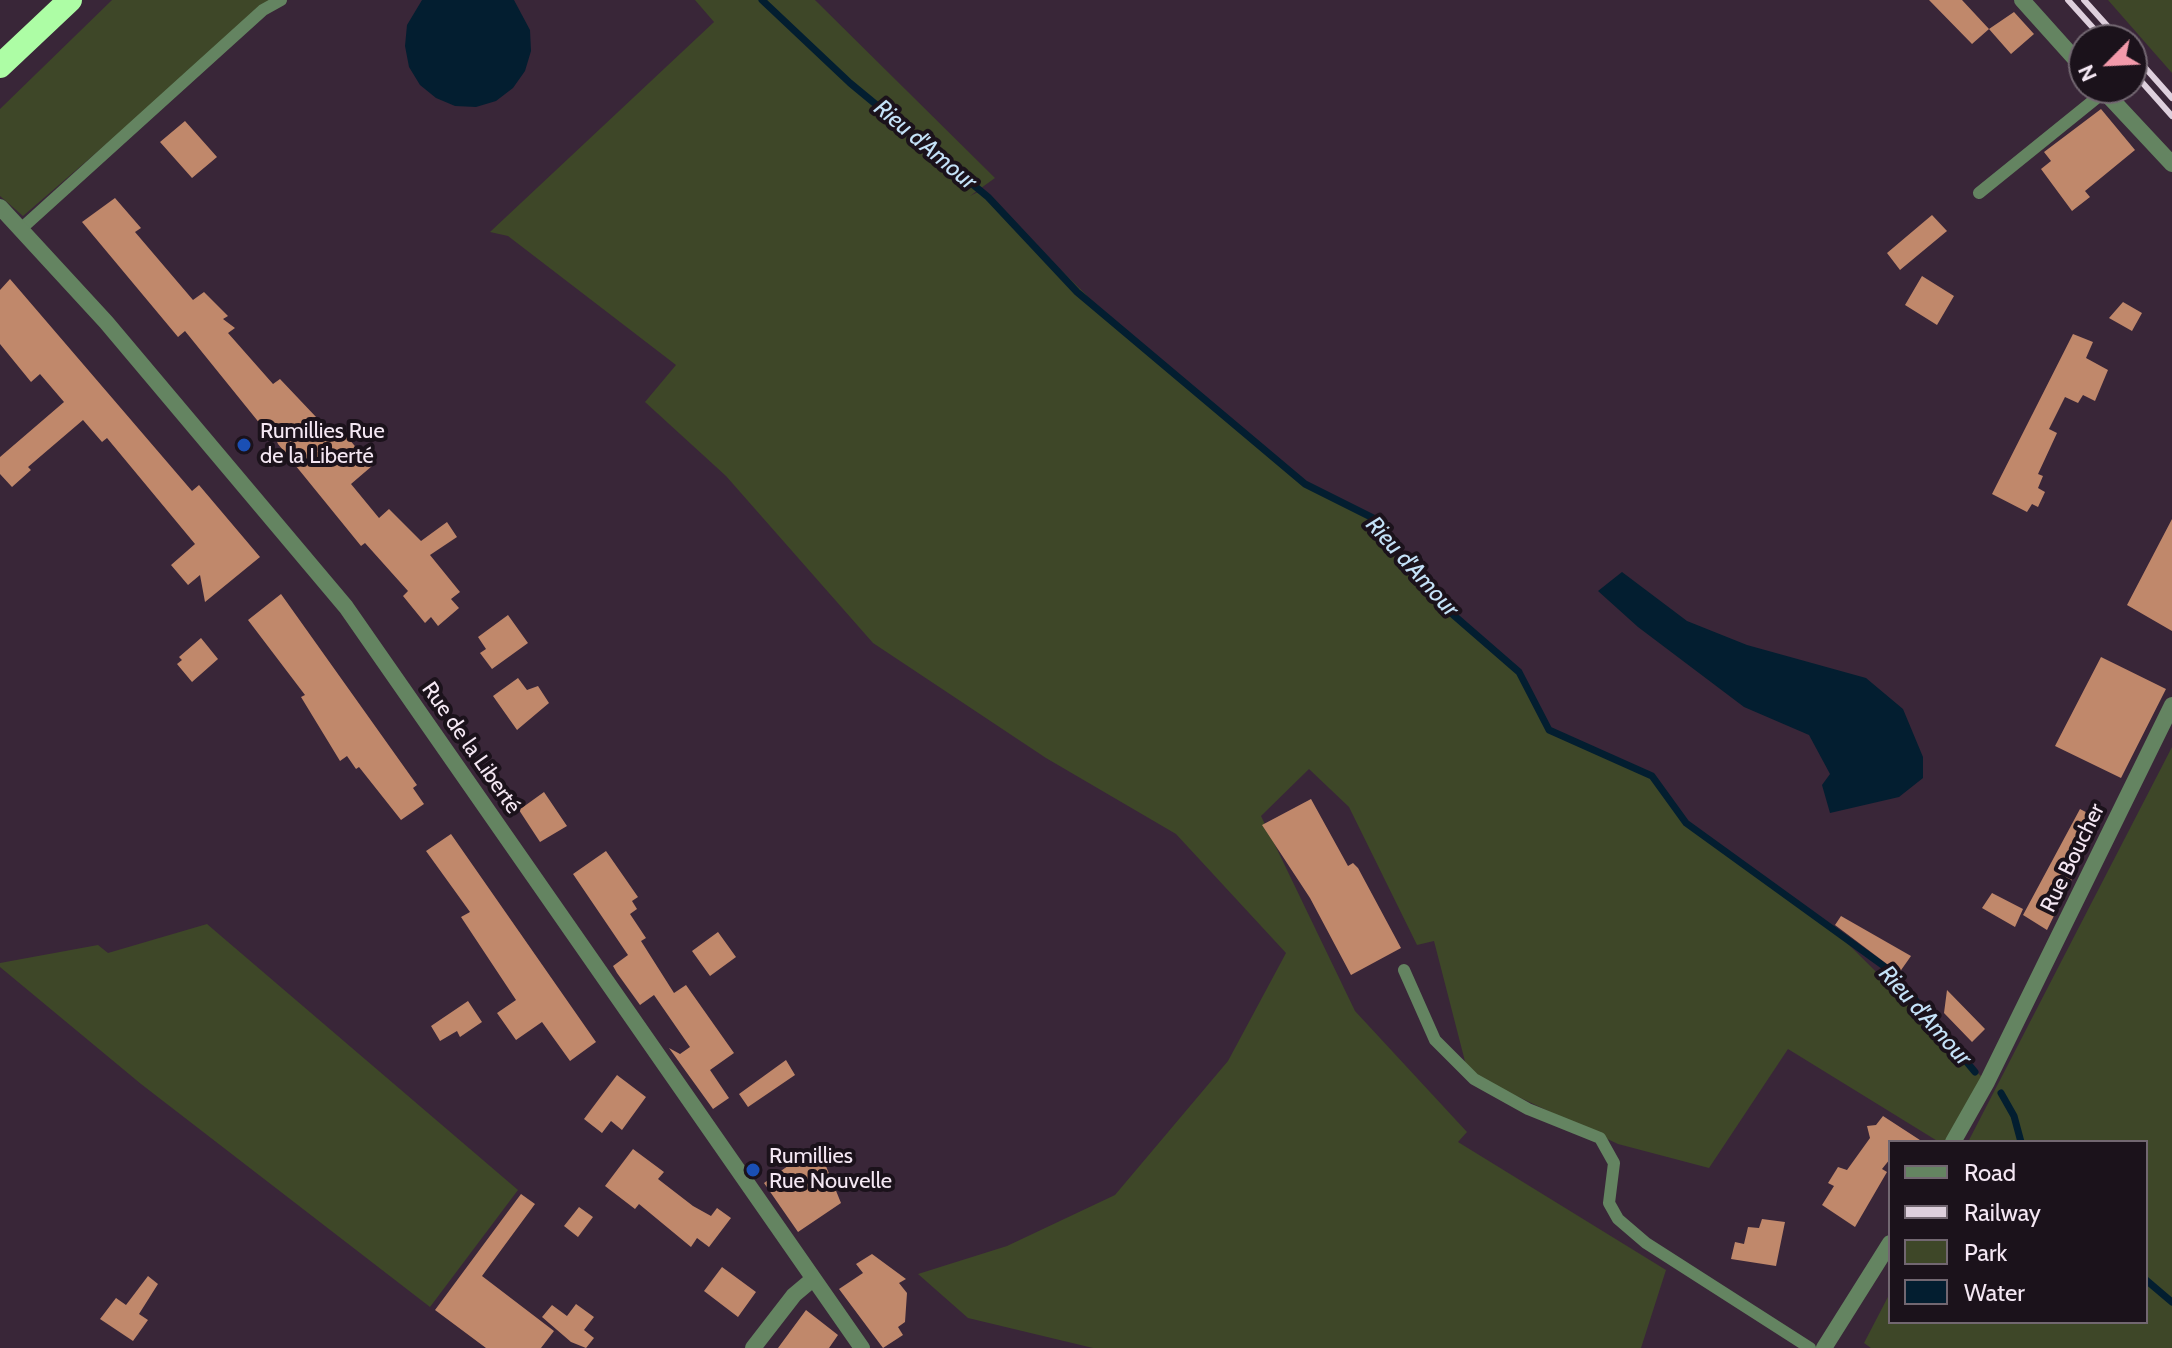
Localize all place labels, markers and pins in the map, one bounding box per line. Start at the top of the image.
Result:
place label: Rumillies Rue de la Liberté [260,419,385,470]
marker: Rumillies Rue de la Liberté [235,436,253,454]
place label: Rumillies Rue Nouvelle [769,1144,892,1196]
marker: Rumillies Rue Nouvelle [744,1161,762,1179]

